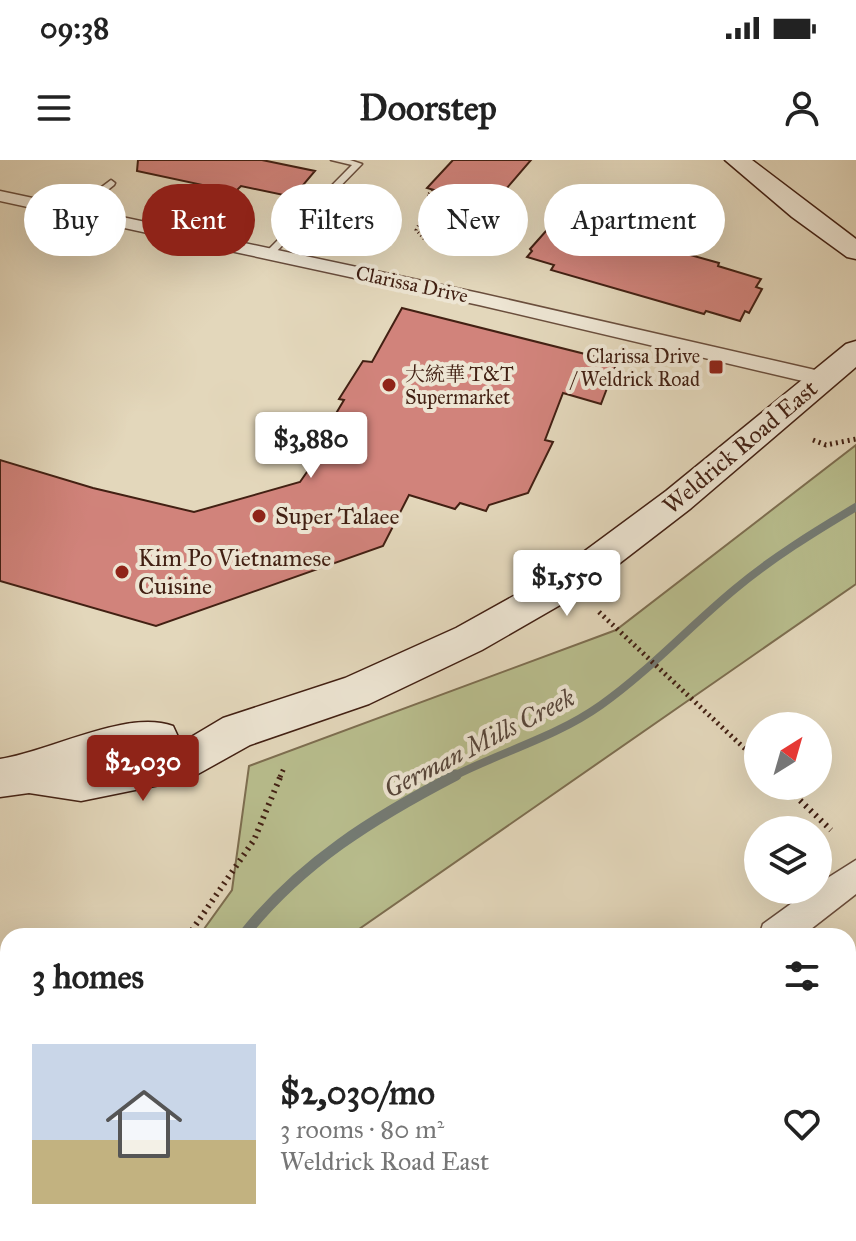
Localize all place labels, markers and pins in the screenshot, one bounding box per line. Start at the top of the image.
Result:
place label: Clarissa Drive / Weldrick Road [569,344,700,391]
marker: Clarissa Drive / Weldrick Road [707,358,725,376]
place label: 大統華 T&T Supermarket [405,362,514,409]
marker: 大統華 T&T Supermarket [380,376,398,394]
pin: $3,880 [246,412,376,480]
place label: Super Talaee [275,501,400,531]
marker: Super Talaee [250,507,268,525]
place label: Kim Po Vietnamese Cuisine [138,543,331,601]
pin: $1,550 [502,550,632,618]
marker: Kim Po Vietnamese Cuisine [113,563,131,581]
pin: $2,030 [78,735,208,803]

